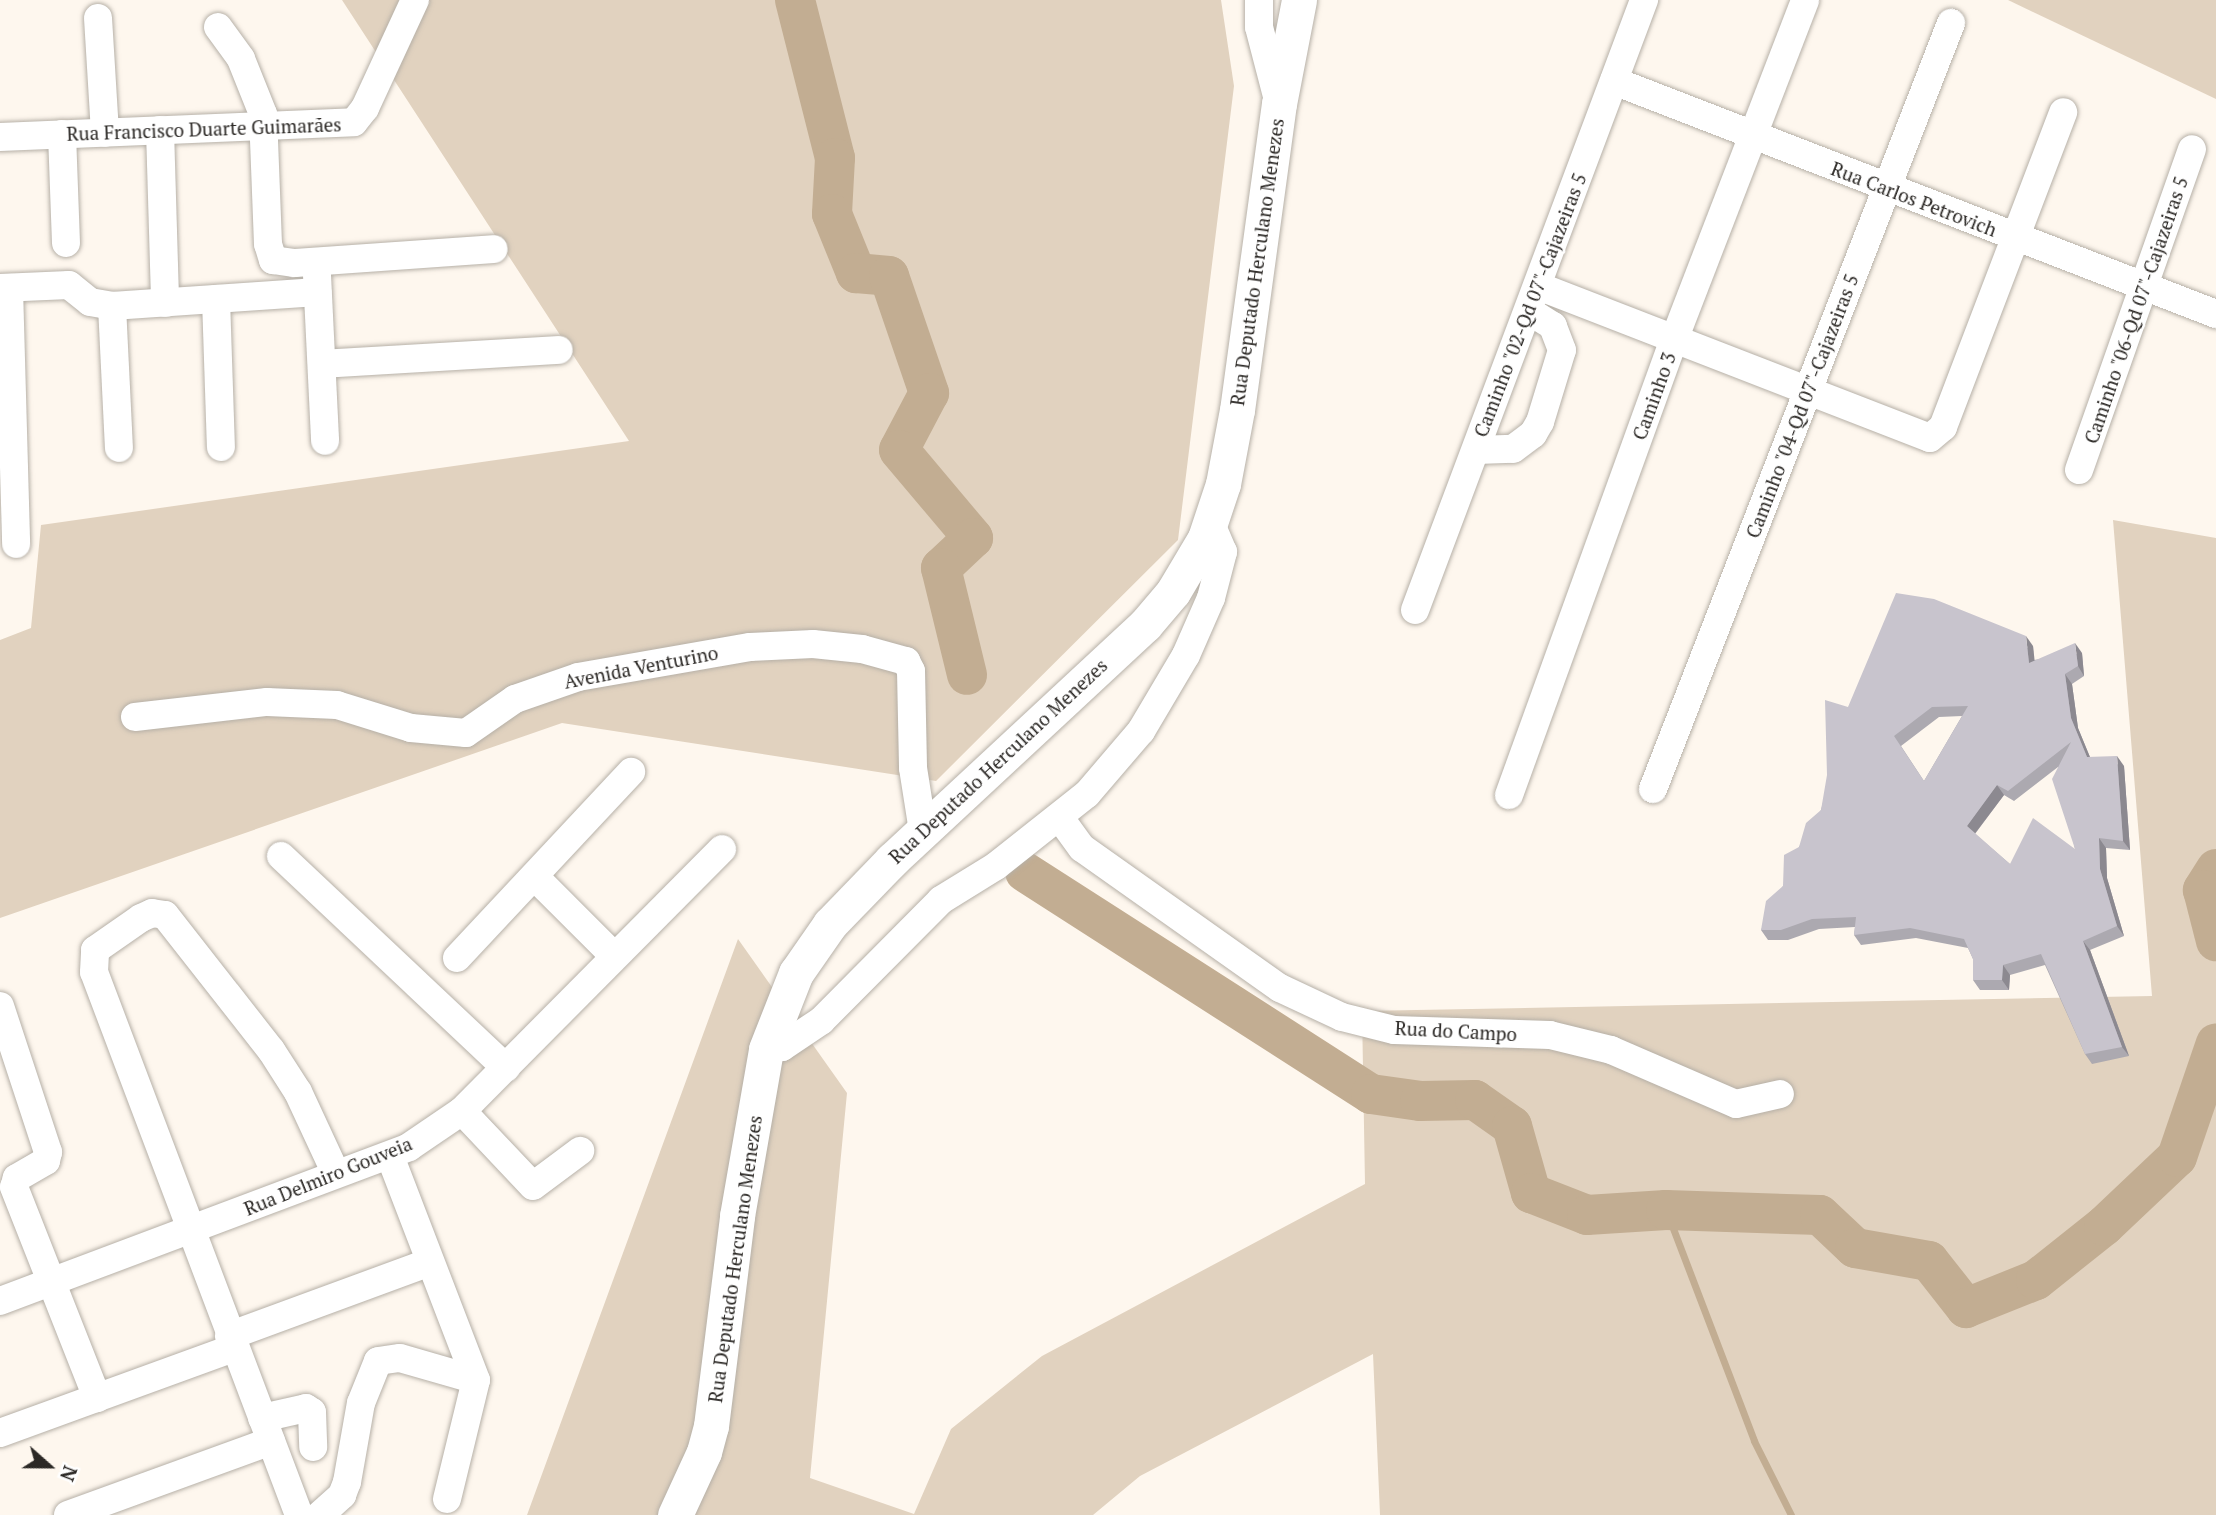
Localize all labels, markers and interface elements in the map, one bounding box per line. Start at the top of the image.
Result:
street label: Rua Francisco Duarte Guimarães [66,113,342,145]
street label: Rua Deputado Herculano Menezes [1226,117,1288,407]
street label: Rua Carlos Petrovich [1828,157,2000,241]
street label: Caminho "02-Qd 07"-Cajazeiras 5 [1469,169,1591,441]
street label: Caminho "06-Qd 07"-Cajazeiras 5 [2079,173,2193,447]
street label: Caminho "04-Qd 07"-Cajazeiras 5 [1741,270,1863,542]
street label: Caminho 3 [1628,349,1680,443]
street label: Avenida Venturino [562,641,720,693]
street label: Rua Deputado Herculano Menezes [884,654,1112,868]
street label: Rua do Campo [1394,1016,1518,1046]
street label: Rua Deputado Herculano Menezes [704,1114,766,1404]
street label: Rua Delmiro Gouveia [241,1132,415,1220]
north arrow [14,1431,84,1501]
text: N [55,1463,83,1485]

